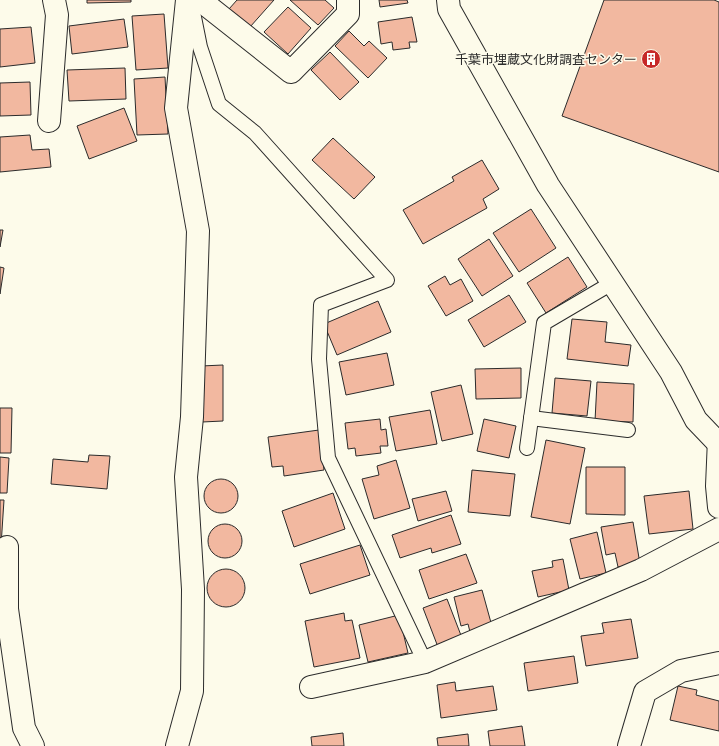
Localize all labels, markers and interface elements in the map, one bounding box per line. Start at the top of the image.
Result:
building icon: 千葉市埋蔵文化財調査センター [640,48,662,70]
place label: 千葉市埋蔵文化財調査センター [455,52,637,66]

